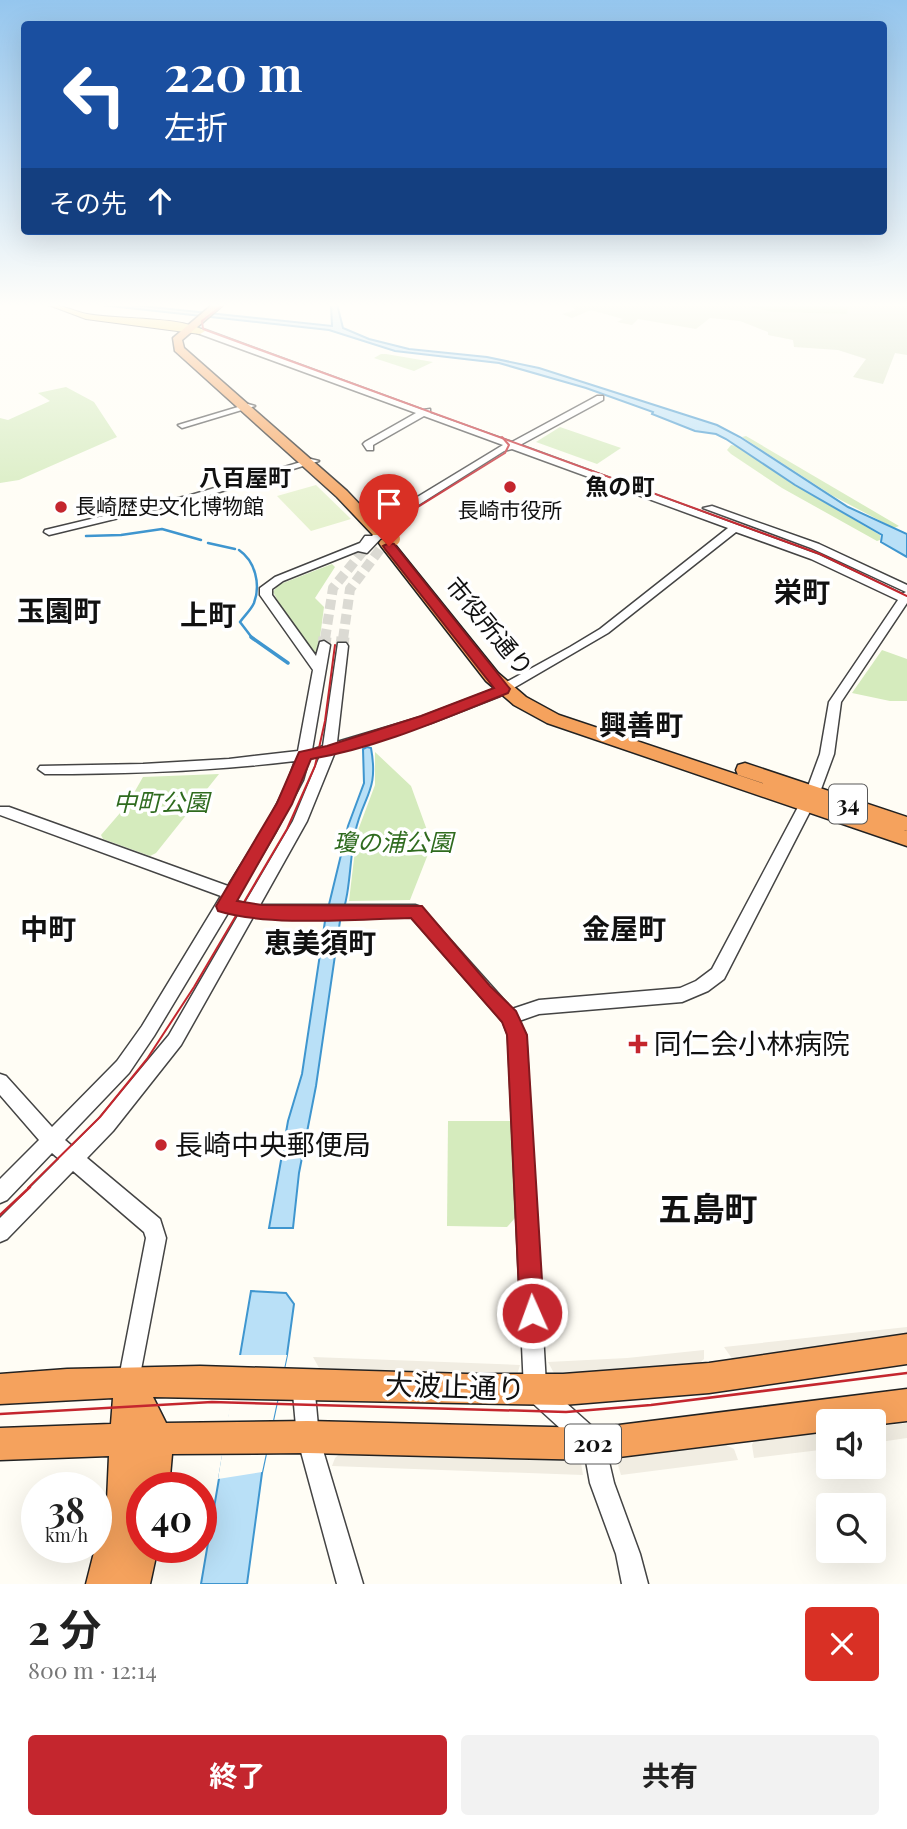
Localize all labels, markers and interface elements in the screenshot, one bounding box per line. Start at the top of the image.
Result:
text: 220 m [164,39,303,104]
icon: left [49,49,140,140]
text: 左折 [164,104,228,147]
icon: ahead [141,182,179,220]
text: その先 [49,185,127,220]
district label: 八百屋町 [199,461,291,492]
district label: 魚の町 [586,470,655,501]
pin [359,474,419,546]
marker: 長崎市役所 [502,479,518,495]
icon: arrive [370,485,408,523]
place label: 長崎歴史文化博物館 [75,491,264,519]
place label: 長崎市役所 [458,495,563,523]
marker: 長崎歴史文化博物館 [53,499,69,515]
street label: 市役所通り [440,569,541,682]
district label: 栄町 [774,572,830,609]
district label: 玉園町 [17,591,101,628]
district label: 上町 [180,595,236,632]
district label: 興善町 [599,705,683,742]
road number: 34 [829,784,867,824]
park label: 中町公園 [113,785,212,817]
park label: 瓊の浦公園 [333,825,456,857]
district label: 中町 [20,909,76,946]
district label: 金屋町 [582,909,666,946]
district label: 恵美須町 [264,923,376,960]
place label: 同仁会小林病院 [654,1024,850,1061]
marker: 同仁会小林病院 [628,1034,648,1054]
place label: 長崎中央郵便局 [175,1125,371,1162]
marker: 長崎中央郵便局 [153,1137,169,1153]
district label: 五島町 [659,1185,758,1229]
position arrow [495,1276,569,1350]
street label: 大波止通り [384,1365,526,1406]
map controls [816,1409,886,1563]
button: sound [816,1409,886,1479]
road number: 202 [565,1424,621,1464]
speed limit sign: 40 [126,1472,217,1563]
text: 38 [48,1485,85,1532]
button: search [816,1493,886,1563]
text: km/h [45,1523,88,1547]
text: 2 分 [28,1600,101,1656]
button: close [805,1607,879,1681]
text: 800 m · 12:14 [28,1654,157,1685]
button: 終了 [28,1735,447,1815]
button: 共有 [461,1735,879,1815]

